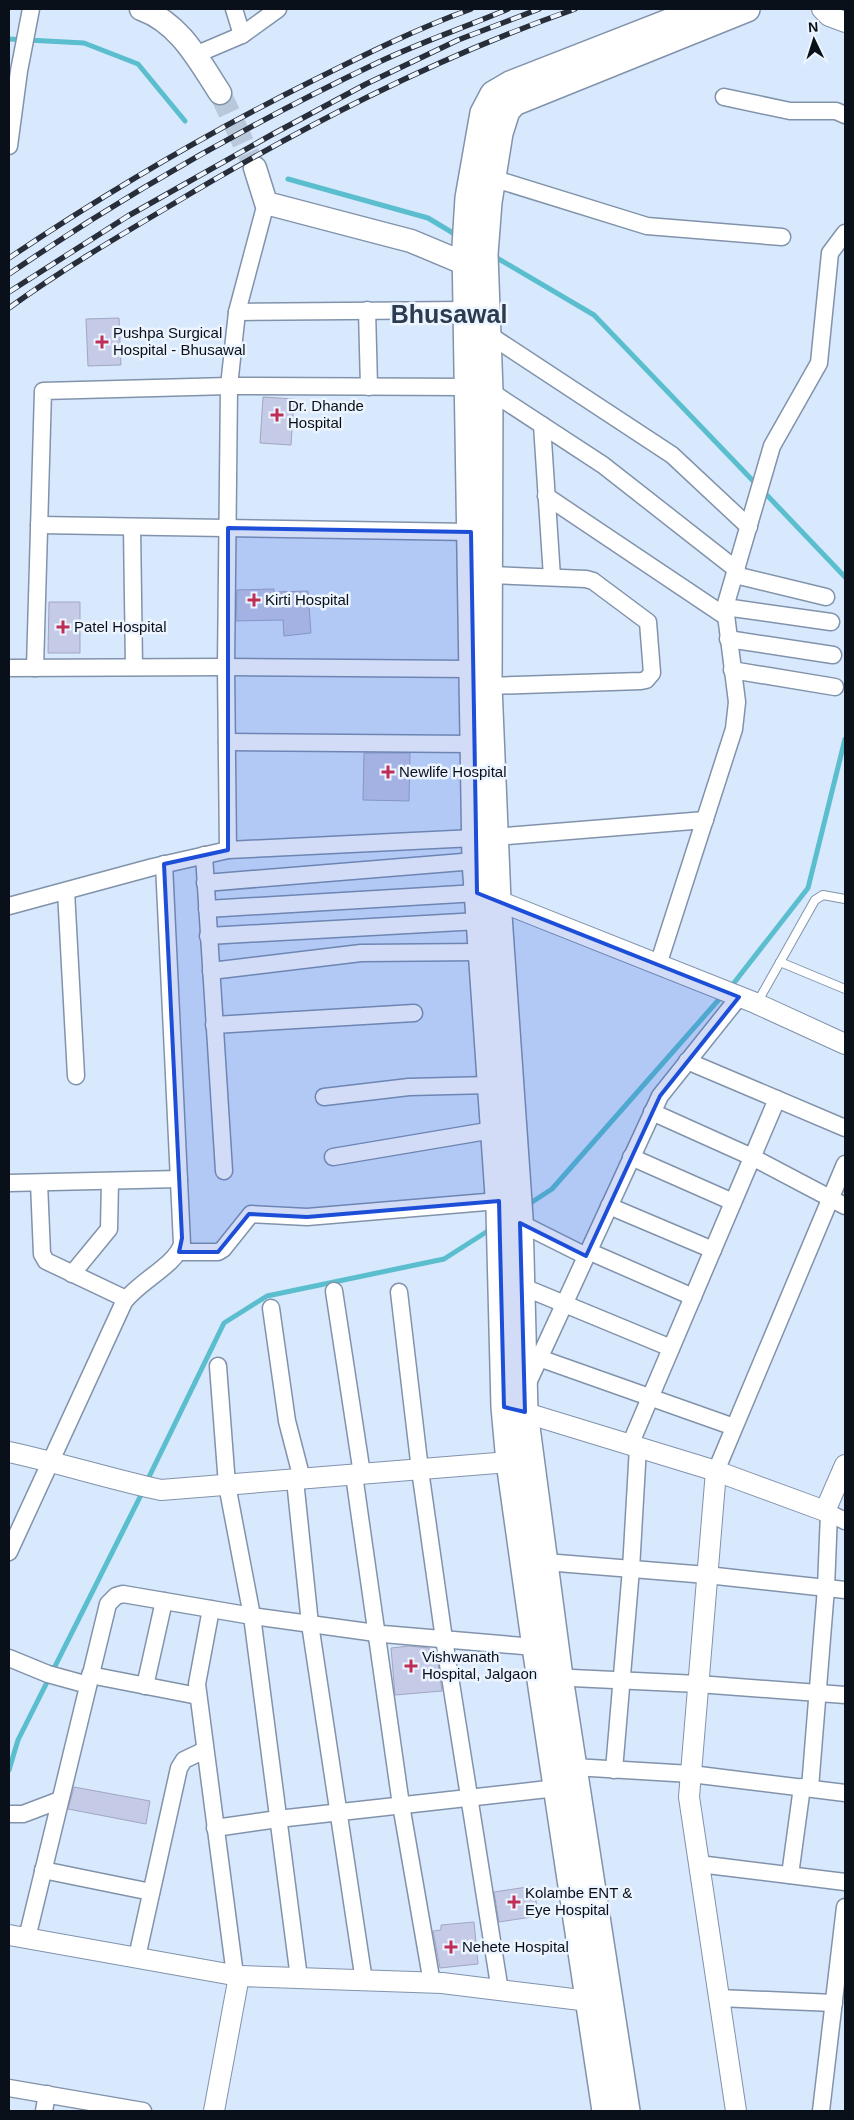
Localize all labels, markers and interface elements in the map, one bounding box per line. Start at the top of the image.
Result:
north arrow [789,15,839,65]
text: N [807,19,819,35]
district label: Bhusawal [391,300,507,328]
place label: Pushpa Surgical Hospital - Bhusawal [113,324,246,358]
marker: Pushpa Surgical Hospital - Bhusawal [95,335,109,349]
place label: Dr. Dhande Hospital [288,397,364,431]
marker: Dr. Dhande Hospital [270,408,284,422]
place label: Kirti Hospital [265,591,349,608]
marker: Kirti Hospital [247,593,261,607]
place label: Patel Hospital [74,618,167,635]
marker: Patel Hospital [56,620,70,634]
place label: Newlife Hospital [399,763,507,780]
marker: Newlife Hospital [381,765,395,779]
place label: Vishwanath Hospital, Jalgaon [422,1648,537,1682]
marker: Vishwanath Hospital, Jalgaon [404,1659,418,1673]
place label: Kolambe ENT & Eye Hospital [525,1884,632,1918]
marker: Kolambe ENT & Eye Hospital [507,1895,521,1909]
place label: Nehete Hospital [462,1938,569,1955]
marker: Nehete Hospital [444,1940,458,1954]

